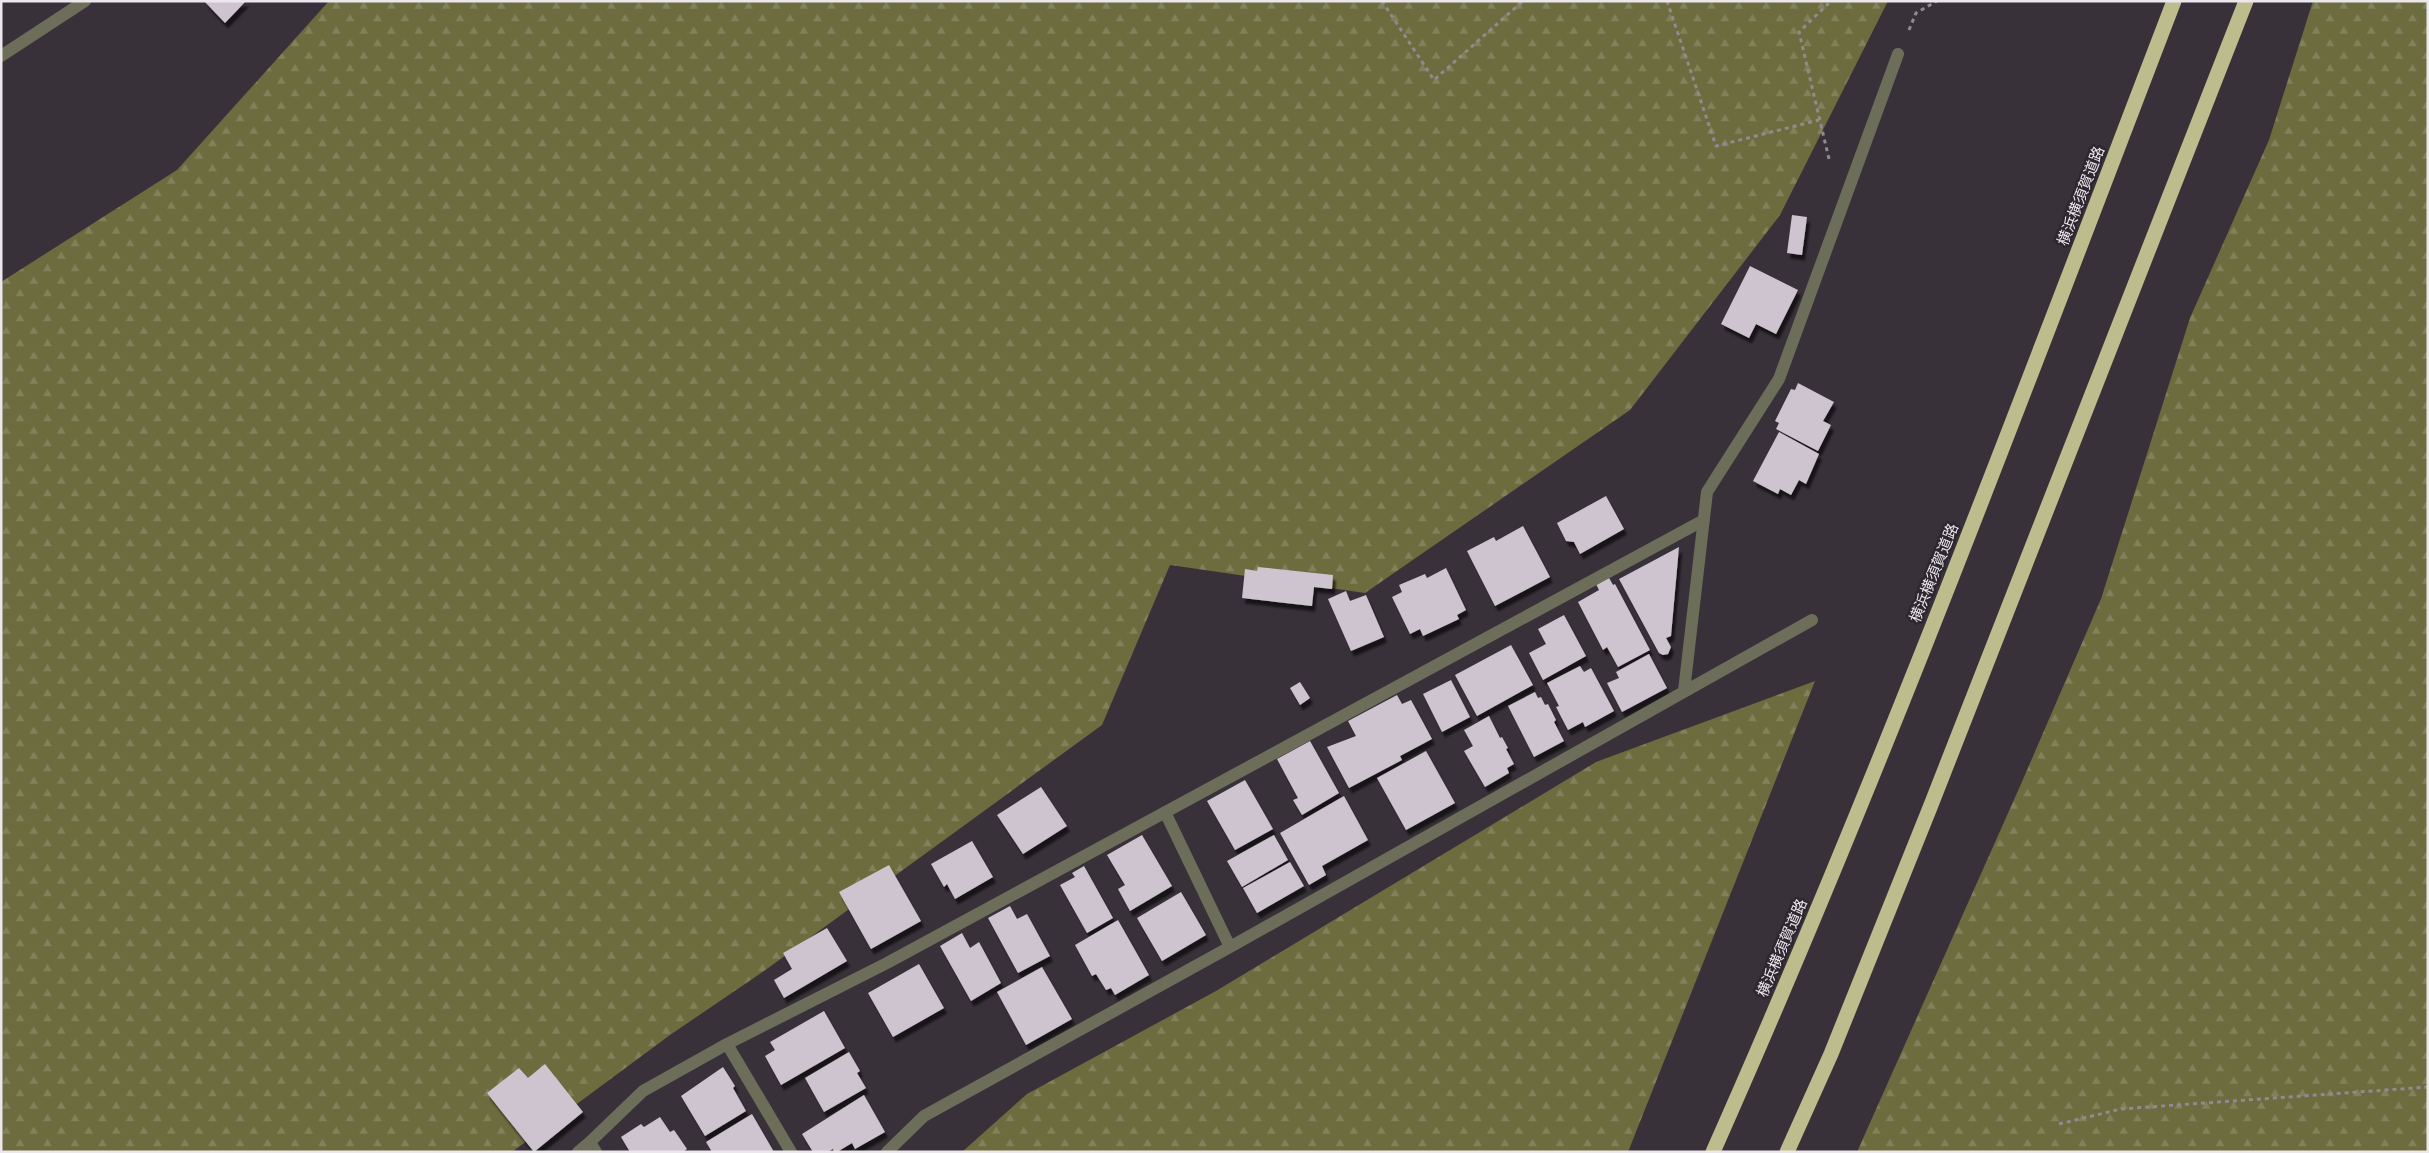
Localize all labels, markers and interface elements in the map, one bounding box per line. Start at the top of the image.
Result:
street label: 横浜横須賀道路 [2052,143,2109,249]
street label: 横浜横須賀道路 [1904,520,1963,625]
street label: 横浜横須賀道路 [1751,895,1812,1000]

